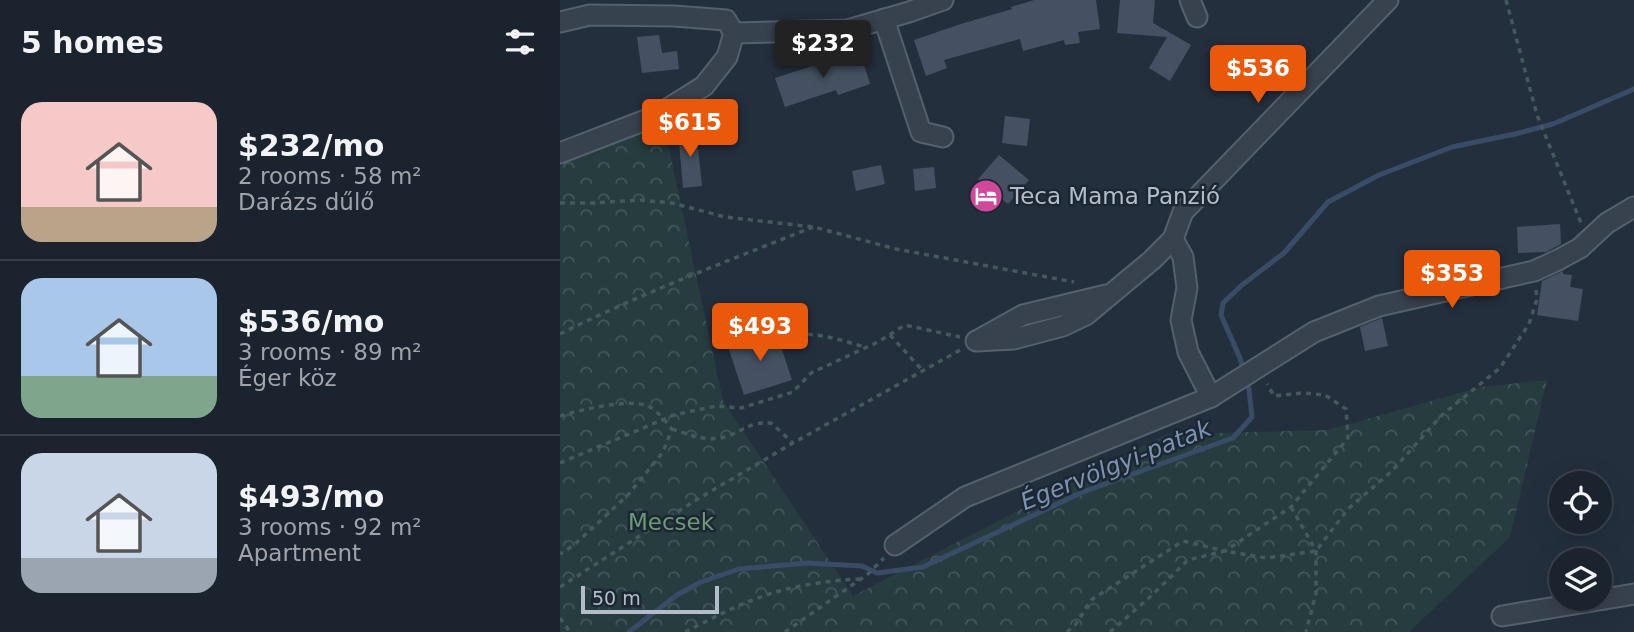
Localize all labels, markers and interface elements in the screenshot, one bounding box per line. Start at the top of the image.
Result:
pin: $232 [782,20,864,80]
icon: filters [501,23,539,61]
text: 5 homes [21,25,164,60]
text: $232 [791,30,855,56]
pin: $536 [1217,46,1299,105]
text: $536 [1226,55,1290,81]
pin: $615 [649,100,731,159]
text: $615 [658,109,722,135]
text: $232/mo [238,128,384,163]
icon: home [77,130,161,214]
text: 2 rooms · 58 m² [238,163,422,189]
hotel icon: Teca Mama Panzió [967,177,1005,215]
place label: Teca Mama Panzió [1009,183,1220,209]
text: Darázs dűlő [238,189,374,215]
pin: $353 [1411,250,1493,310]
text: $353 [1420,260,1484,286]
text: $536/mo [238,304,384,339]
pin: $493 [719,304,801,363]
icon: home [77,306,161,390]
text: $493 [728,313,792,339]
text: 3 rooms · 89 m² [238,339,422,365]
text: Éger köz [238,365,337,391]
water label: Égervölgyi-patak [1016,413,1217,516]
map controls [1549,471,1612,611]
button: locate [1549,471,1612,534]
text: $493/mo [238,479,384,514]
icon: home [77,481,161,565]
park label: Mecsek [628,509,715,535]
text: 3 rooms · 92 m² [238,514,422,540]
text: Apartment [238,540,361,566]
button: layers [1549,548,1612,611]
scale bar [581,583,719,615]
text: 50 m [592,587,641,609]

